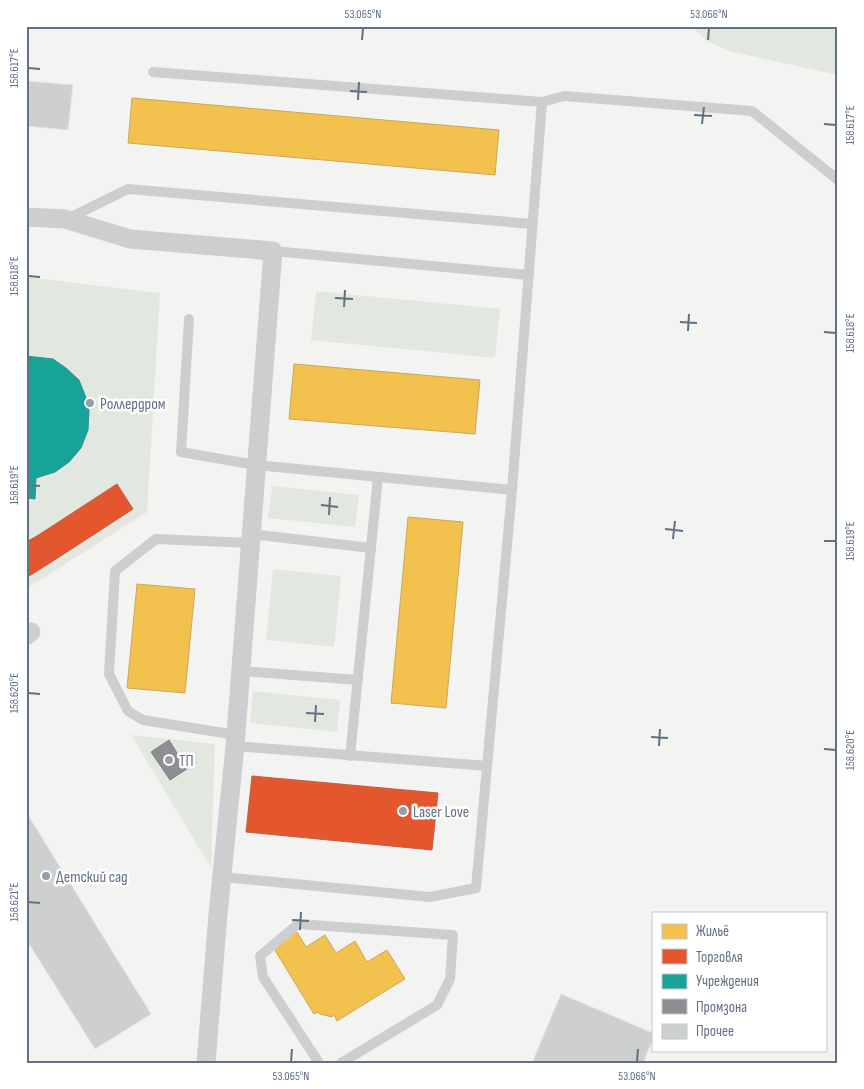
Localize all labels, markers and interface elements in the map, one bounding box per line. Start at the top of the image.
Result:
text: 53.065°N [345,7,381,22]
text: 53.066°N [690,7,728,22]
text: 158.617°E [7,48,22,88]
text: 158.617°E [843,105,858,145]
text: 158.618°E [7,256,22,296]
text: 158.618°E [843,313,858,353]
place label: Роллердром [100,395,166,414]
marker: Роллердром [84,397,96,409]
text: 158.619°E [7,465,22,505]
text: 158.619°E [843,521,858,561]
text: 158.620°E [7,673,22,713]
text: 158.620°E [843,730,858,770]
place label: ТП [179,752,194,771]
marker: ТП [163,754,175,766]
place label: Laser Love [413,803,469,822]
marker: Laser Love [397,805,409,817]
place label: Детский сад [56,868,128,887]
marker: Детский сад [40,870,52,882]
text: 158.621°E [7,883,22,921]
legend [652,912,826,1052]
text: Жильё [696,922,729,941]
text: Торговля [696,948,743,967]
text: Учреждения [696,972,759,991]
text: Промзона [696,998,747,1017]
text: Прочее [696,1022,734,1041]
text: 53.065°N [273,1069,309,1084]
text: 53.066°N [618,1069,656,1084]

